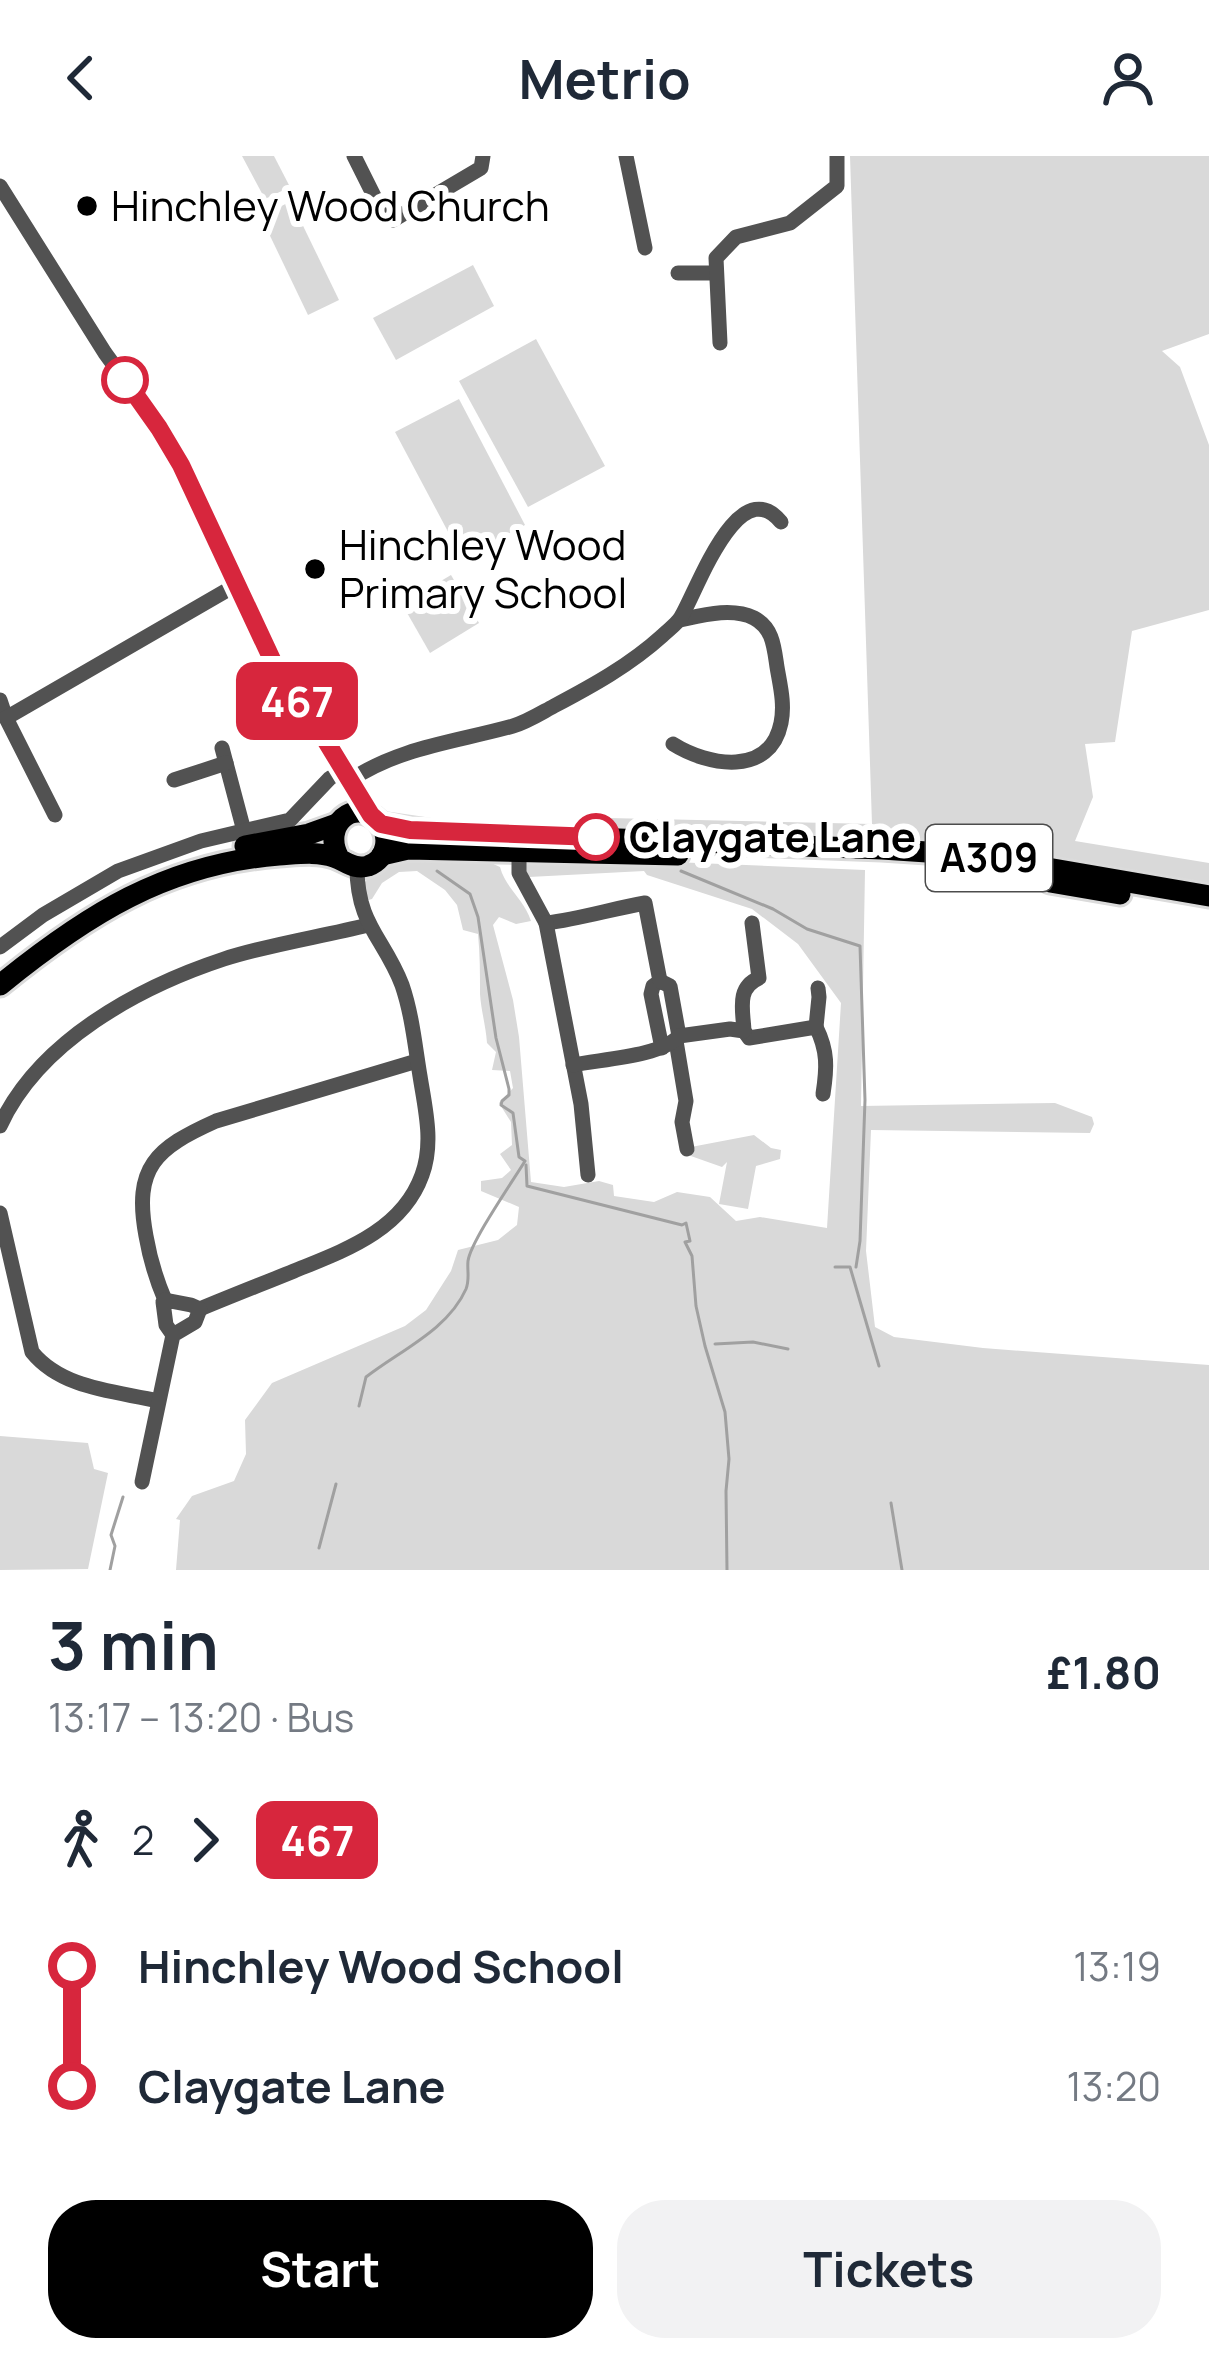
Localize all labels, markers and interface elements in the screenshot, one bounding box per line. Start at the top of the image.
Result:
text: Metrio [518,41,691,115]
icon: back [48,45,114,111]
icon: person [1095,45,1161,111]
place label: Hinchley Wood Church [111,176,550,234]
marker: Hinchley Wood Church [74,193,100,219]
unlabelled marker [103,358,147,402]
place label: Hinchley Wood Primary School [339,515,627,621]
marker: Hinchley Wood Primary School [302,556,328,582]
line badge: 467 [228,662,366,740]
text: 467 [260,672,334,730]
place label: Claygate Lane [629,807,916,865]
marker: Claygate Lane [574,815,618,859]
road number: A309 [926,825,1052,891]
text: 3 min [48,1600,219,1690]
text: £1.80 [1047,1641,1161,1703]
text: 13:17 – 13:20 · Bus [48,1690,354,1744]
icon: walk [48,1807,114,1873]
icon: forward [172,1807,238,1873]
text: 467 [280,1811,354,1869]
text: 2 [132,1813,154,1867]
text: Hinchley Wood School [138,1935,624,1997]
text: 13:19 [1073,1939,1161,1993]
text: Claygate Lane [138,2055,446,2117]
text: 13:20 [1067,2059,1161,2113]
button: Start [48,2200,593,2338]
button: Tickets [617,2200,1161,2338]

